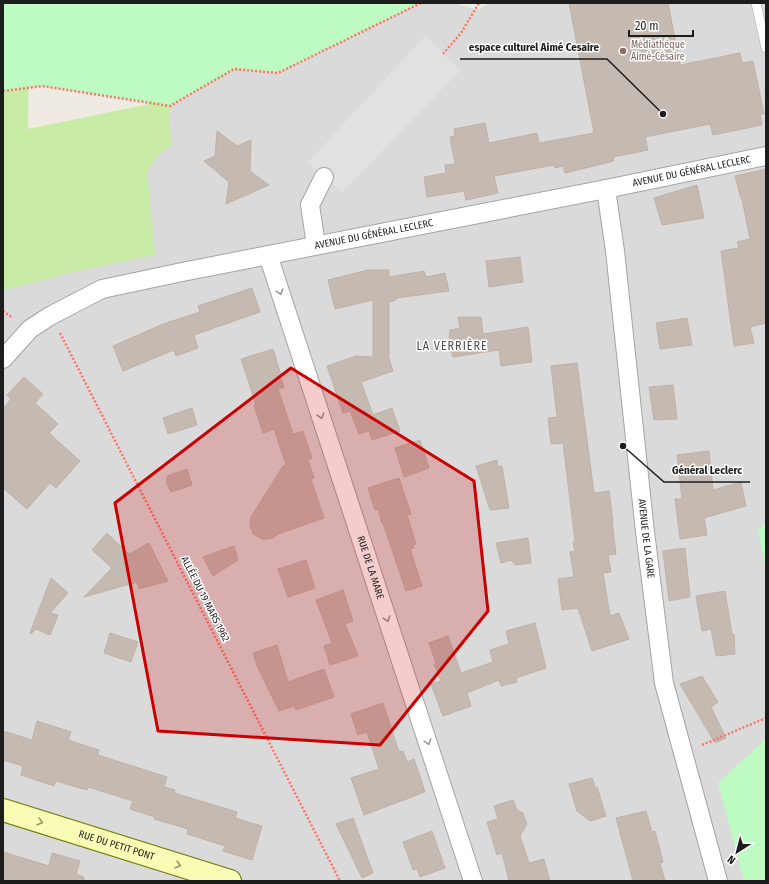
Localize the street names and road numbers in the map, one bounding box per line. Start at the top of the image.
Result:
street label: AVENUE DU GÉNÉRAL LECLERC [631,153,752,189]
street label: AVENUE DU GÉNÉRAL LECLERC [314,217,434,252]
street label: AVENUE DE LA GARE [636,498,657,579]
street label: RUE DE LA MARE [354,535,386,601]
street label: ALLÉE DU 19 MARS 1962 [178,553,234,644]
street label: RUE DU PETIT PONT [77,828,156,863]

